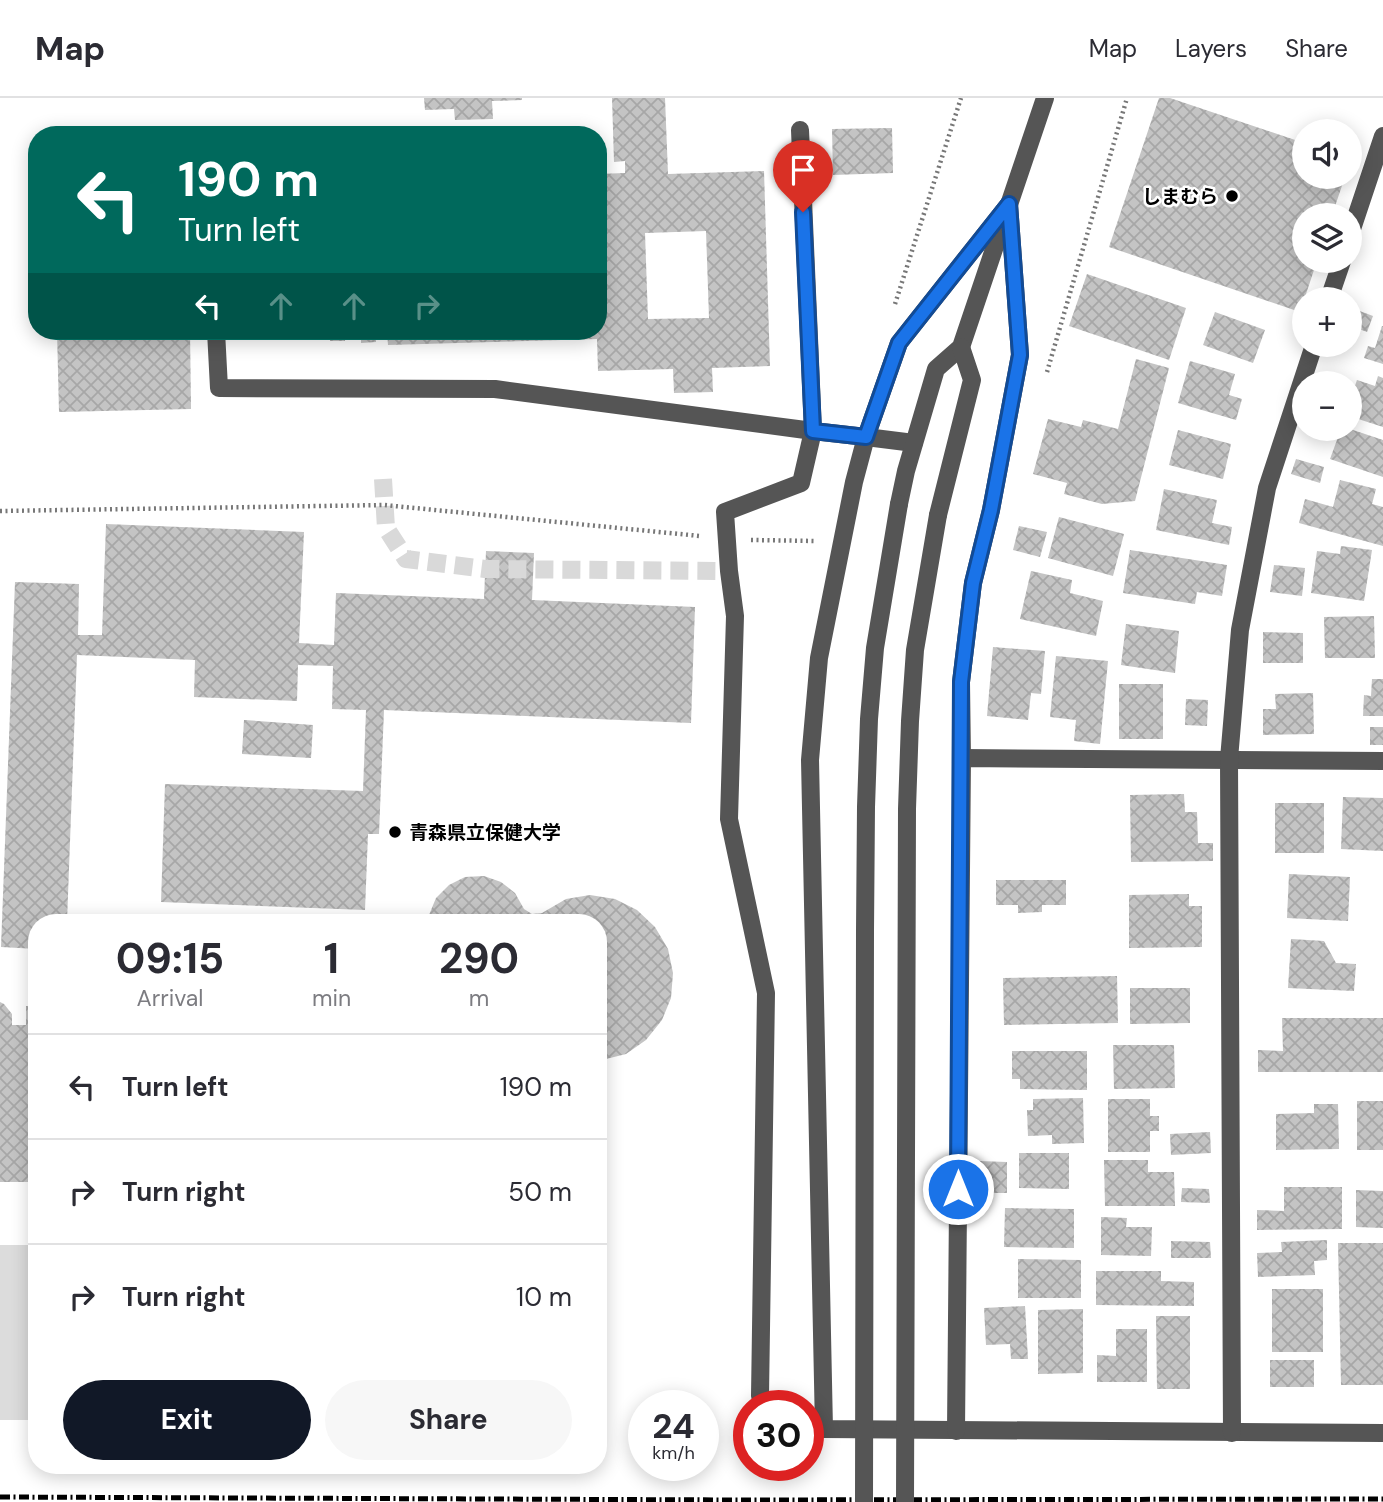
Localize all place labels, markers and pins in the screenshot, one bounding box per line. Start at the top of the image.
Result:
pin [773,140,833,212]
place label: しまむら [1142,184,1218,209]
marker: しまむら [1224,188,1240,204]
place label: 青森県立保健大学 [409,820,561,845]
marker: 青森県立保健大学 [387,824,403,840]

